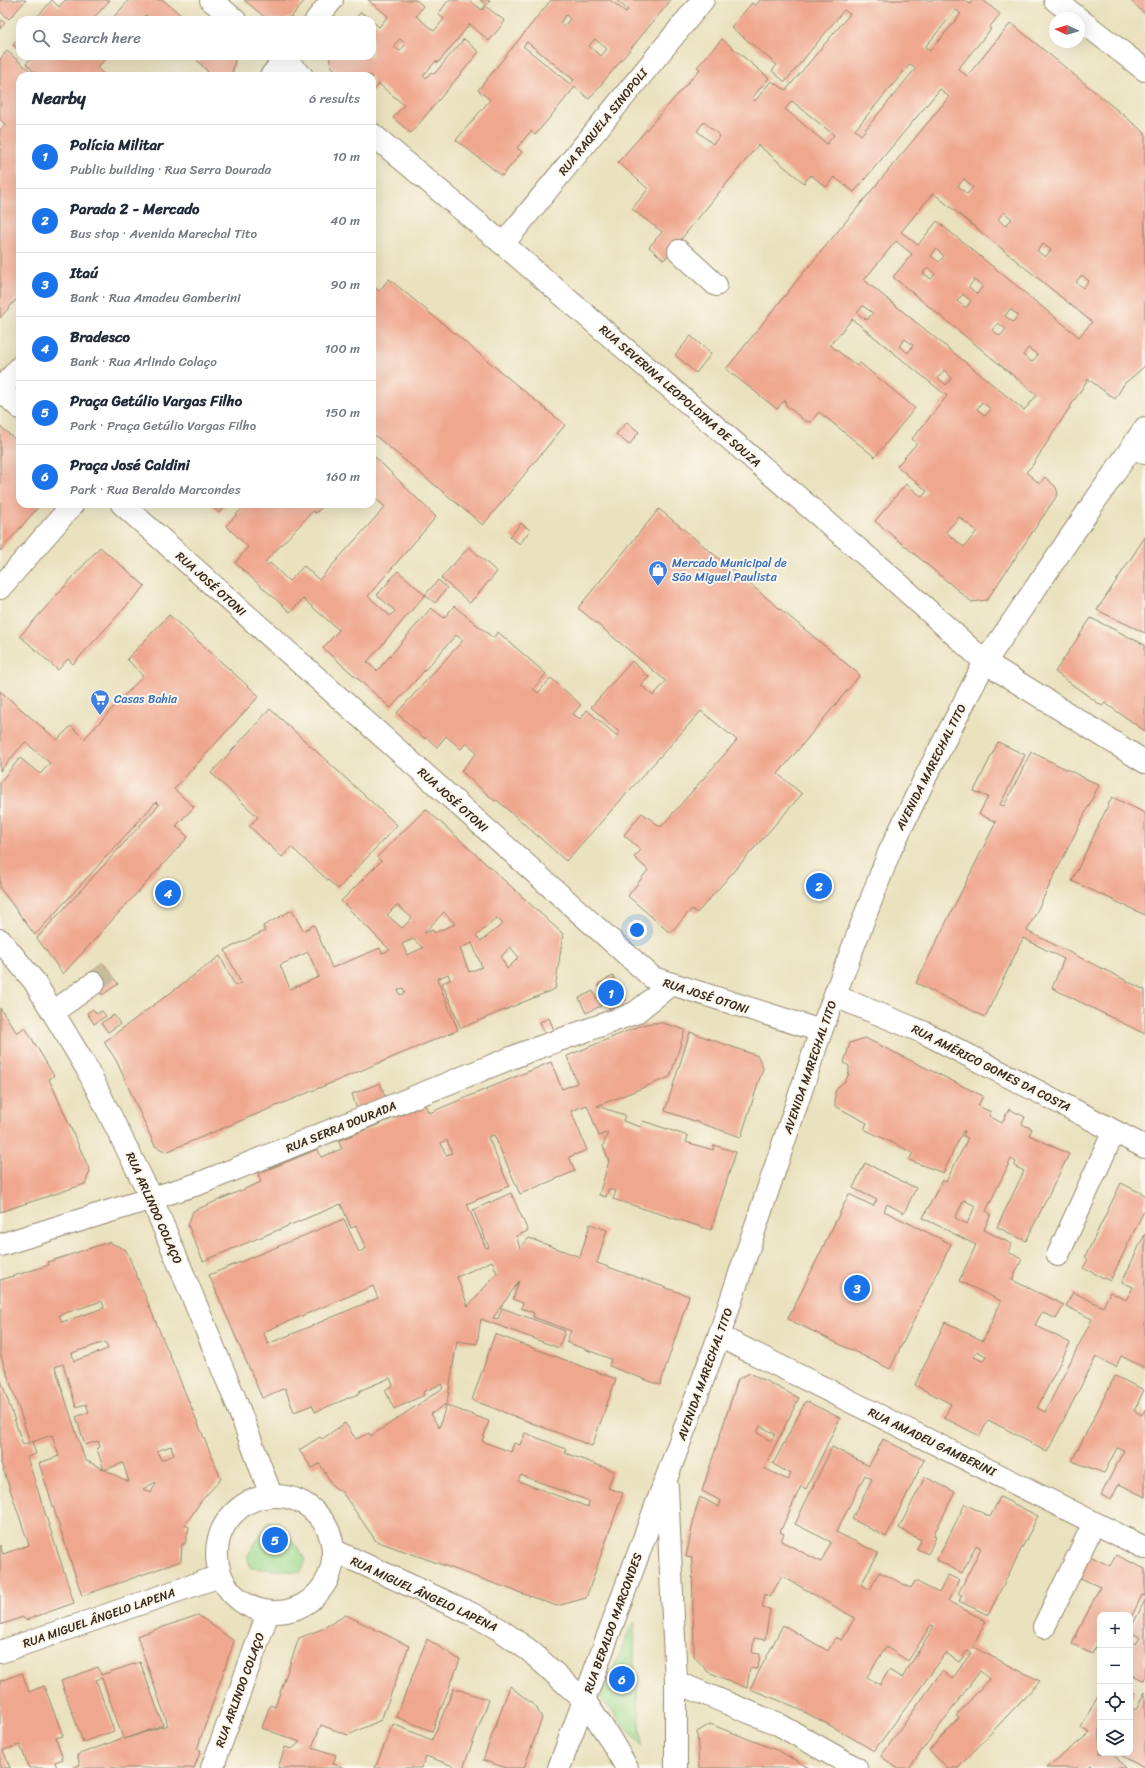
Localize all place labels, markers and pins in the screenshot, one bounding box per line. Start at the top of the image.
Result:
place label: Mercado Municipal de São Miguel Paulista [672,552,787,588]
shop icon: Mercado Municipal de São Miguel Paulista [647,559,669,587]
supermarket icon: Casas Bahia [89,688,111,716]
place label: Casas Bahia [114,688,178,710]
pin: 2 [806,871,832,901]
pin: 4 [155,878,181,908]
pin: 1 [598,978,624,1008]
pin: 3 [844,1273,870,1303]
pin: 5 [262,1525,288,1555]
pin: 6 [609,1664,635,1694]

